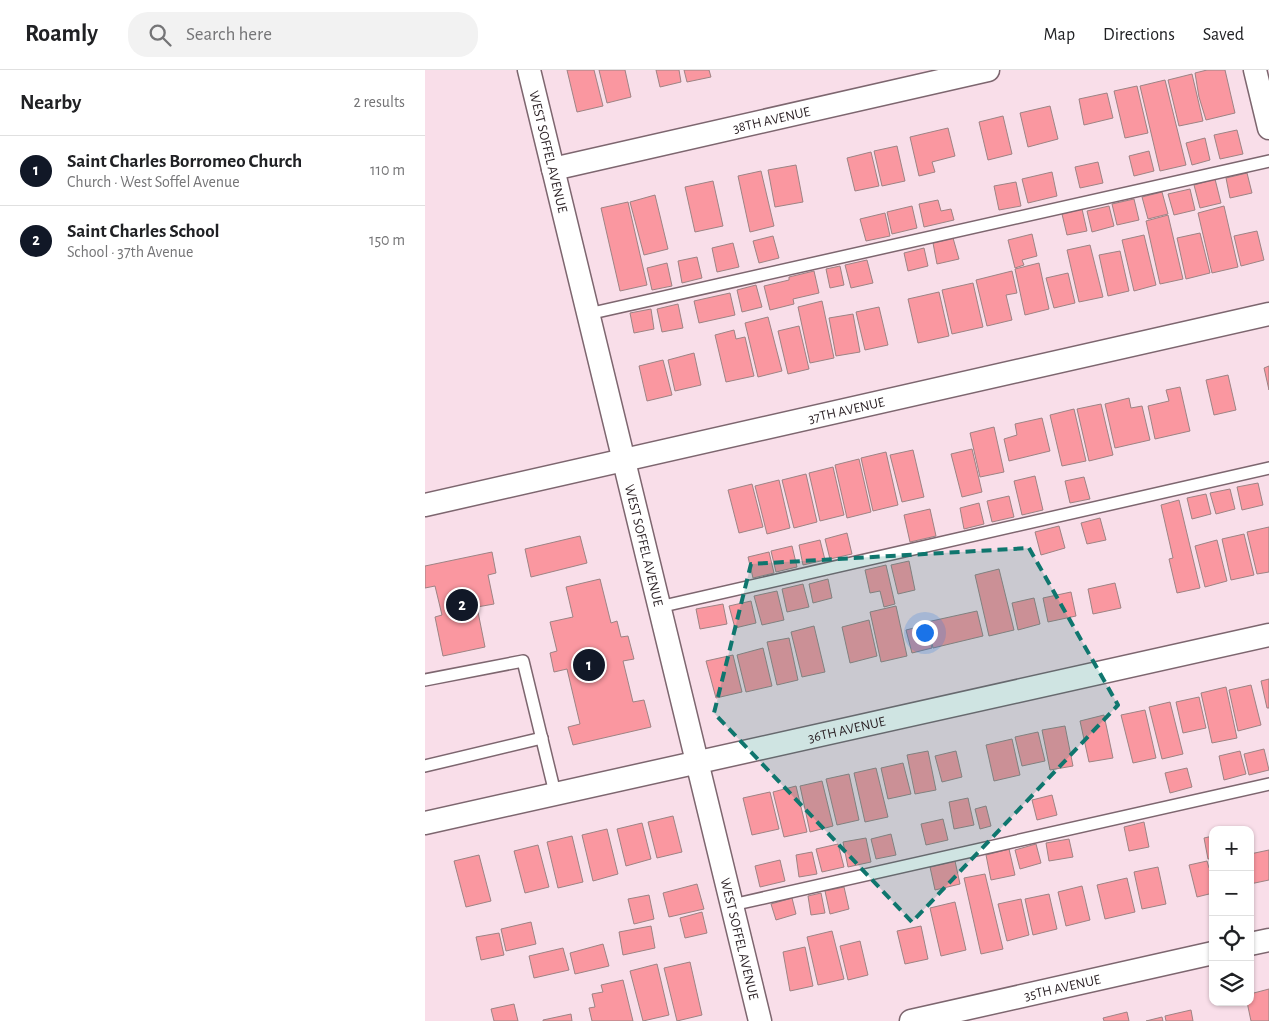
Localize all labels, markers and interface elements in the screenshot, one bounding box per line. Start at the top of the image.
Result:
search box [128,12,478,57]
icon: search [146,21,174,49]
text: Roamly [25,22,98,46]
text: Search here [186,25,272,44]
text: Map [1044,26,1075,44]
text: Directions [1103,26,1175,44]
text: Saved [1203,26,1244,44]
street label: WEST SOFFEL AVENUE [526,90,569,214]
text: Nearby [20,92,81,113]
text: 2 results [353,94,405,110]
street label: 38TH AVENUE [732,105,812,136]
text: Saint Charles Borromeo Church [67,152,302,171]
text: 1 [33,162,39,178]
text: 110 m [370,162,405,178]
text: Church · West Soffel Avenue [67,174,240,190]
text: Saint Charles School [67,222,220,241]
text: 2 [32,232,40,248]
text: 150 m [369,232,405,248]
text: School · 37th Avenue [67,244,193,260]
street label: 37TH AVENUE [807,395,886,426]
street label: WEST SOFFEL AVENUE [622,483,665,608]
pin: 2 [446,586,478,624]
your location [912,620,938,646]
pin: 1 [573,646,605,684]
street label: 36TH AVENUE [807,715,887,745]
map controls [1209,826,1254,1006]
button: + [1209,826,1254,871]
button: − [1209,871,1254,916]
street label: WEST SOFFEL AVENUE [718,877,761,1002]
button: locate [1209,916,1254,961]
button: layers [1209,961,1254,1006]
street label: 35TH AVENUE [1023,972,1102,1003]

